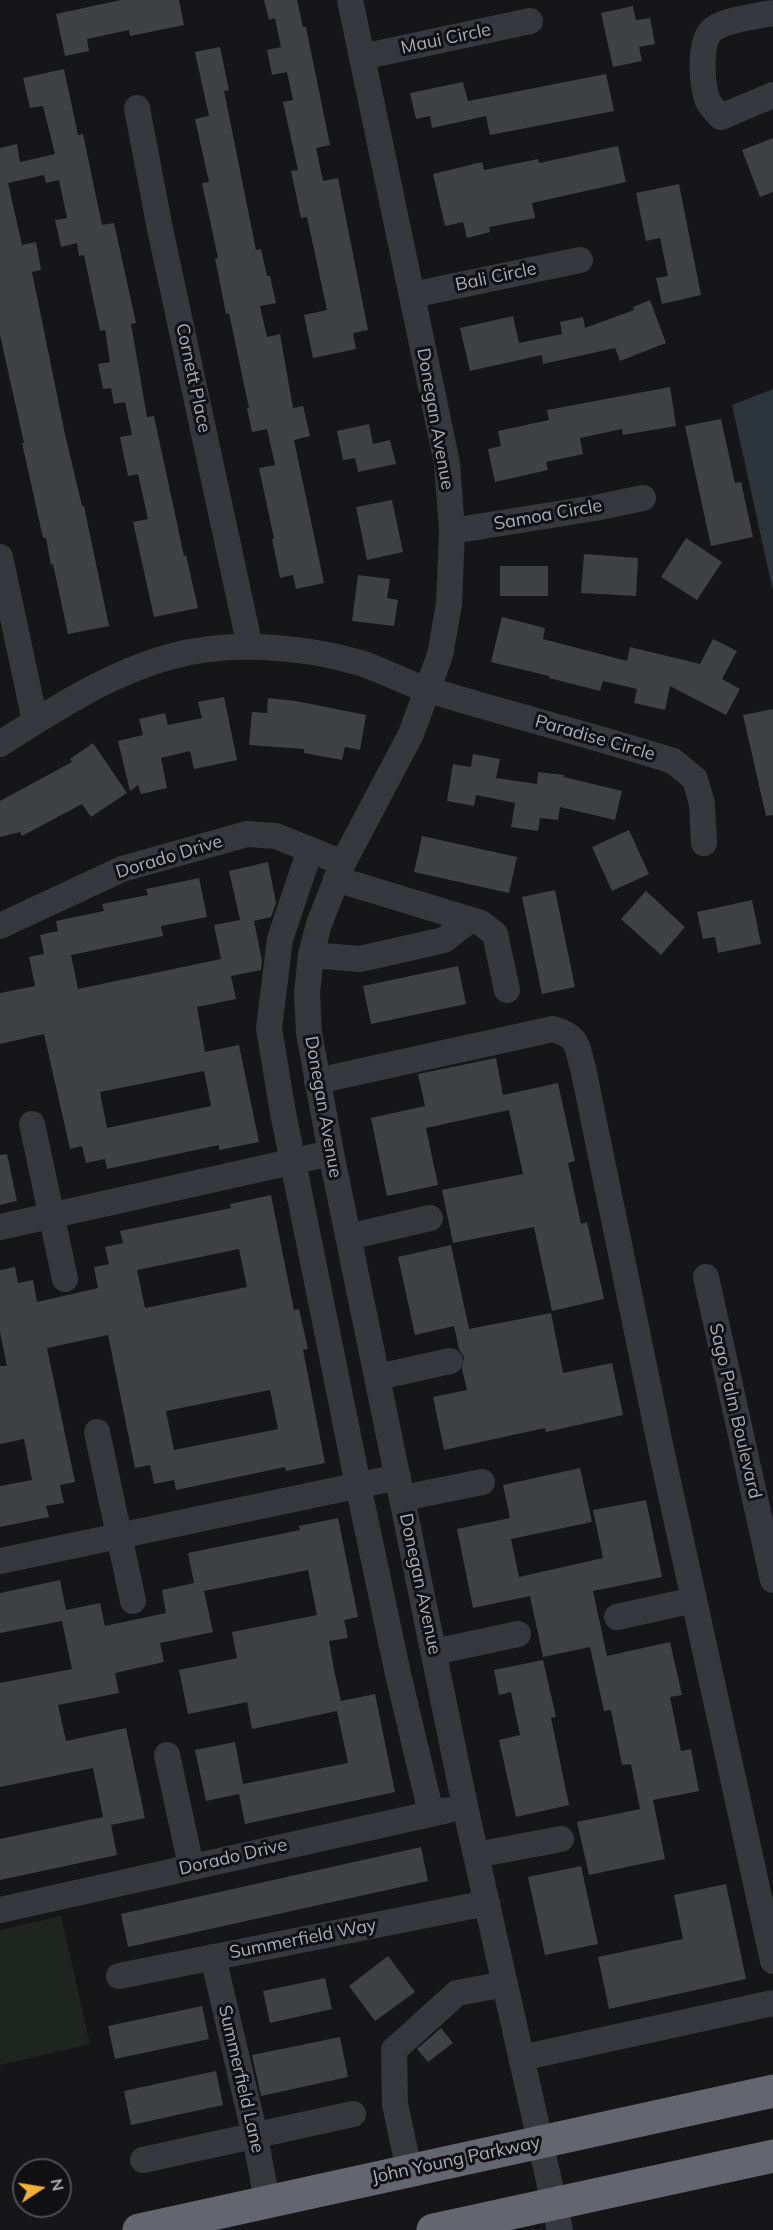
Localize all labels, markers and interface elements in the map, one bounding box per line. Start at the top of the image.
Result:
street label: Maui Circle [399,19,493,59]
street label: Bali Circle [454,258,538,296]
street label: Cornett Place [171,321,215,435]
street label: Donegan Avenue [412,346,458,492]
street label: Samoa Circle [492,495,604,535]
street label: Paradise Circle [533,711,657,765]
street label: Dorado Drive [113,831,225,883]
street label: Donegan Avenue [300,1034,346,1180]
street label: Sago Palm Boulevard [704,1321,766,1501]
street label: Donegan Avenue [395,1511,445,1657]
street label: Dorado Drive [177,1834,289,1880]
street label: Summerfield Way [228,1914,378,1964]
street label: Summerfield Lane [214,2003,268,2155]
street label: John Young Parkway [370,2132,542,2188]
north arrow [12,2158,72,2218]
text: N [47,2177,69,2193]

